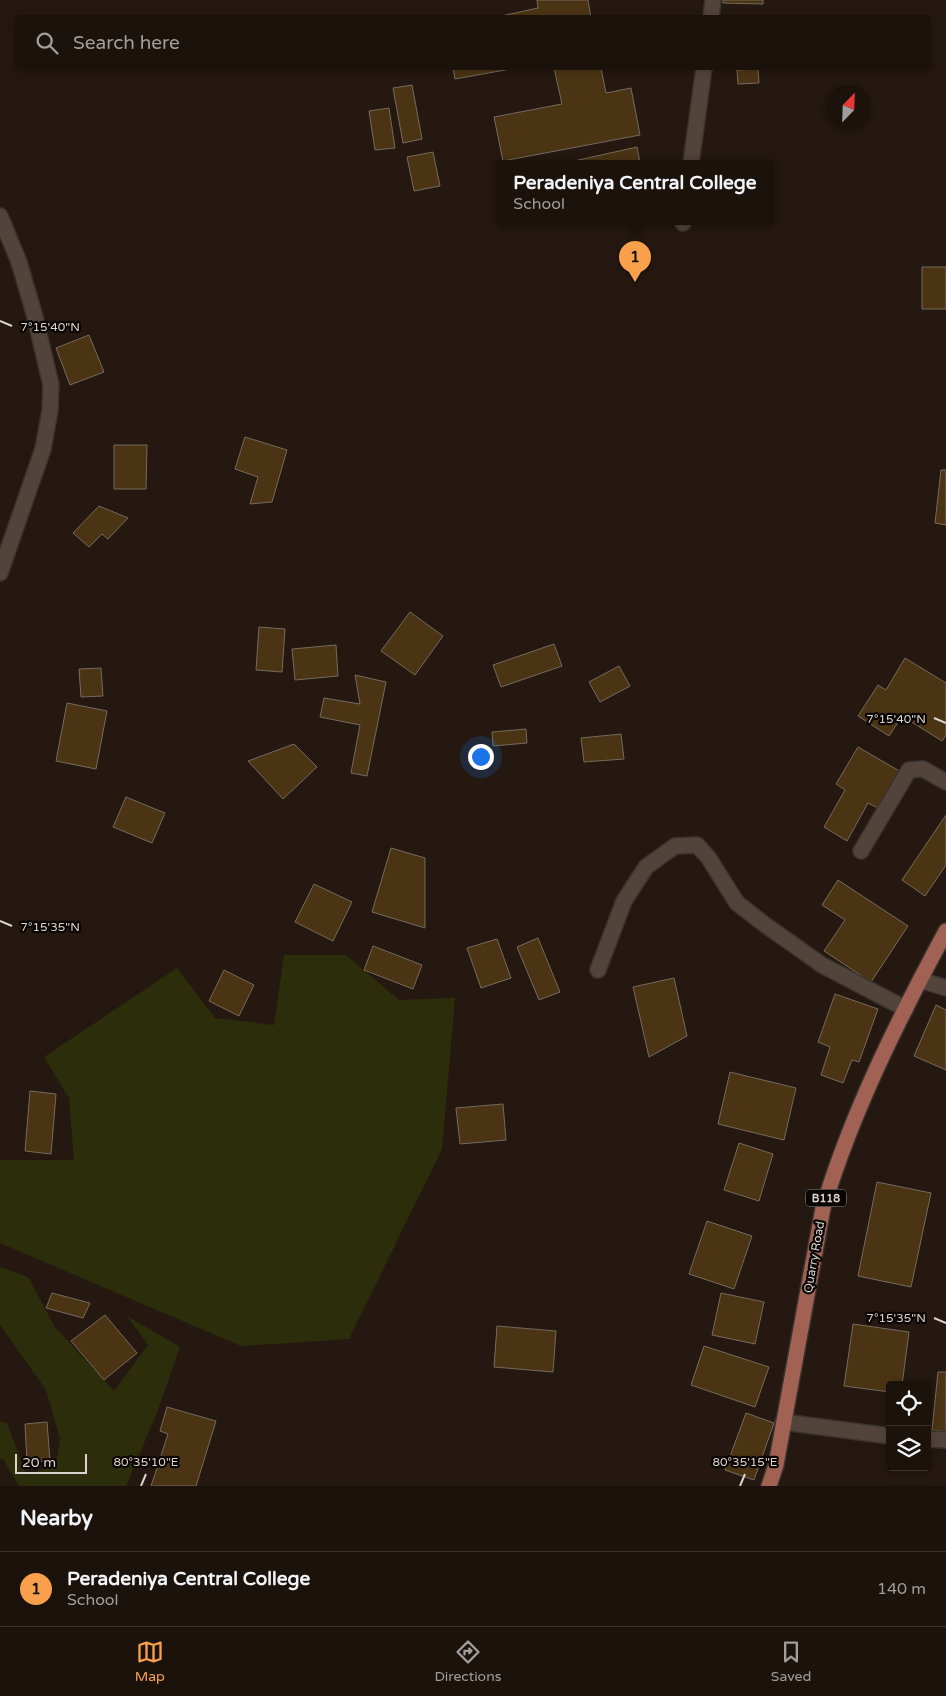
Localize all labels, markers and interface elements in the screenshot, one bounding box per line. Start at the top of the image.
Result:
search box [15,15,931,70]
icon: search [33,29,61,57]
text: Search here [73,32,180,54]
north arrow [826,85,871,130]
popup [496,160,774,225]
text: Peradeniya Central College [513,172,757,194]
text: School [513,194,565,214]
pin: 1 [619,241,651,282]
text: 7°15'40"N [20,320,80,334]
text: 7°15'40"N [866,712,926,726]
your location [468,744,494,770]
text: 7°15'35"N [20,920,80,934]
road number: B118 [806,1190,846,1206]
street label: Quarry Road [801,1220,827,1294]
text: 7°15'35"N [866,1311,926,1325]
map controls [886,1381,931,1471]
button: locate [886,1381,931,1426]
button: layers [886,1426,931,1471]
scale bar [15,1451,88,1474]
text: 20 m [22,1454,56,1471]
text: 80°35'10"E [113,1455,179,1469]
text: 80°35'15"E [712,1455,778,1469]
text: Nearby [20,1506,93,1531]
text: Peradeniya Central College [67,1568,310,1590]
text: 1 [31,1579,41,1599]
text: 140 m [877,1579,926,1599]
text: School [67,1590,119,1610]
tab: Map [135,1638,165,1685]
tab: Directions [434,1638,501,1685]
tab: Saved [771,1638,811,1685]

